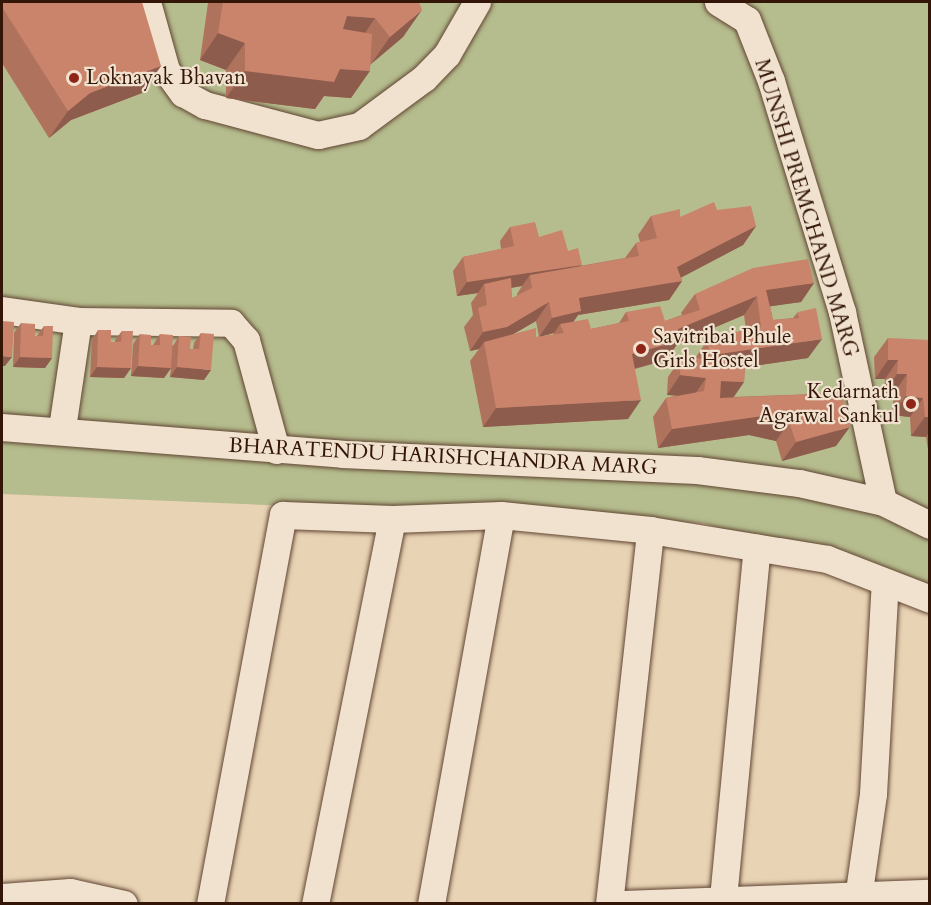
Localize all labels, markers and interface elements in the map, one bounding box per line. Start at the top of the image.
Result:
street label: MUNSHI PREMCHAND MARG [749,56,863,360]
place label: Loknayak Bhavan [86,65,246,91]
marker: Loknayak Bhavan [67,71,81,85]
place label: Savitribai Phule Girls Hostel [653,324,792,374]
marker: Savitribai Phule Girls Hostel [634,342,648,356]
place label: Kedarnath Agarwal Sankul [759,379,899,429]
marker: Kedarnath Agarwal Sankul [904,397,918,411]
street label: BHARATENDU HARISHCHANDRA MARG [228,433,658,481]

